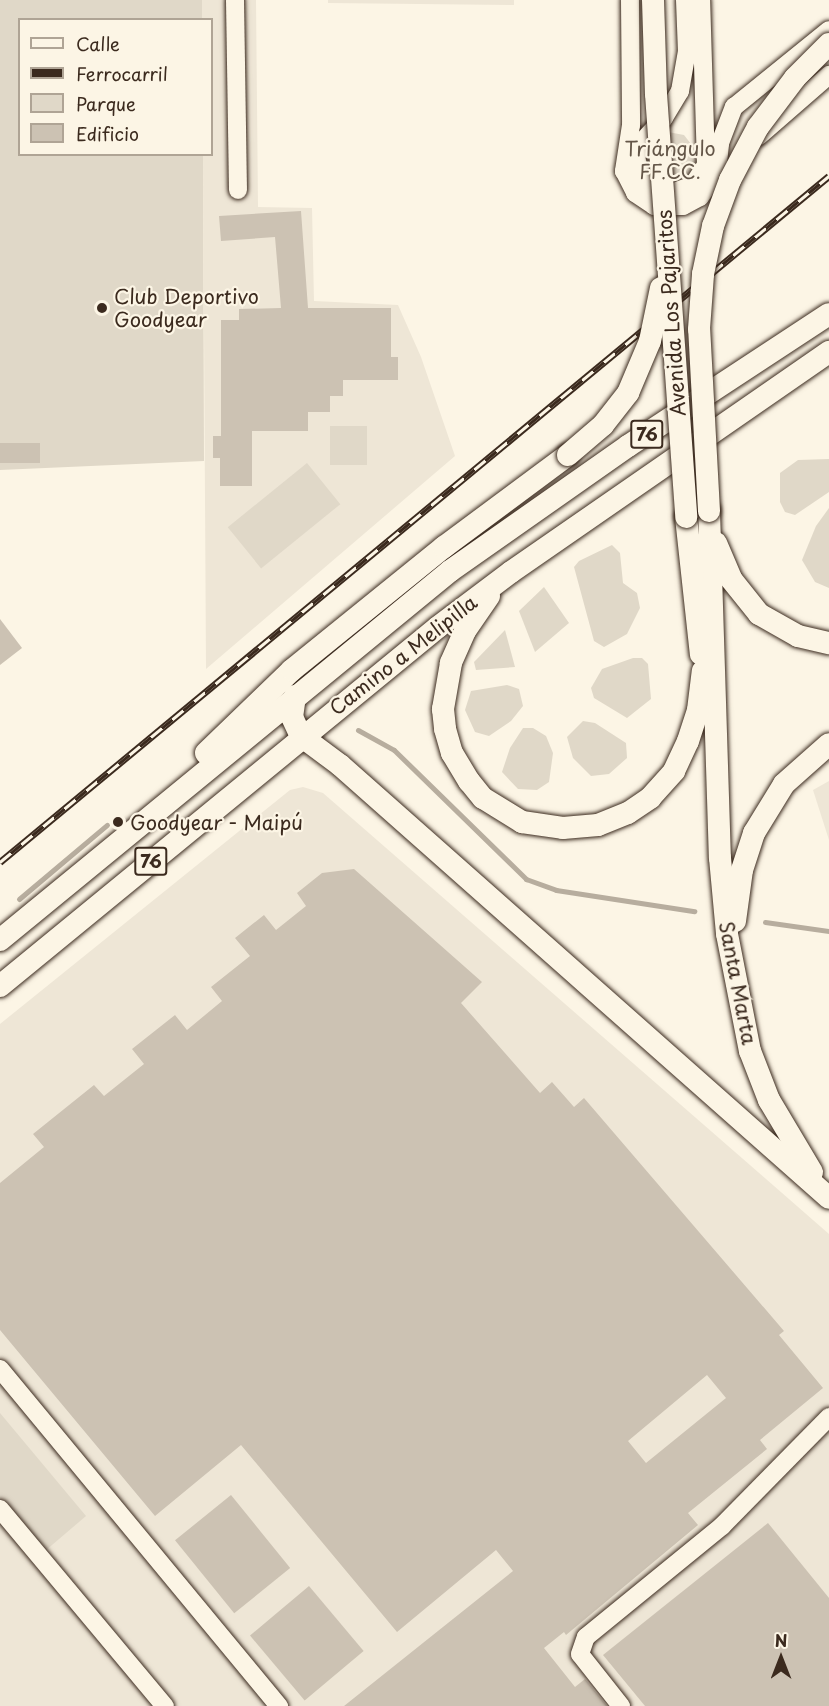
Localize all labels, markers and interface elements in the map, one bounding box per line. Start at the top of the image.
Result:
legend [18,18,213,156]
text: Calle [76,30,120,57]
text: Ferrocarril [76,60,168,87]
text: Parque [76,90,136,117]
text: Edificio [76,120,139,147]
park label: Triángulo FF.CC. [624,136,716,183]
street label: Avenida Los Pajaritos [652,209,690,417]
place label: Club Deportivo Goodyear [114,284,258,331]
marker: Club Deportivo Goodyear [95,301,109,315]
road number: 76 [629,419,665,449]
street label: Camino a Melipilla [324,590,482,720]
place label: Goodyear - Maipú [130,810,305,834]
marker: Goodyear - Maipú [111,815,125,829]
road number: 76 [133,846,169,876]
street label: Santa Marta [714,919,762,1047]
north arrow [751,1628,811,1688]
text: N [775,1628,787,1652]

